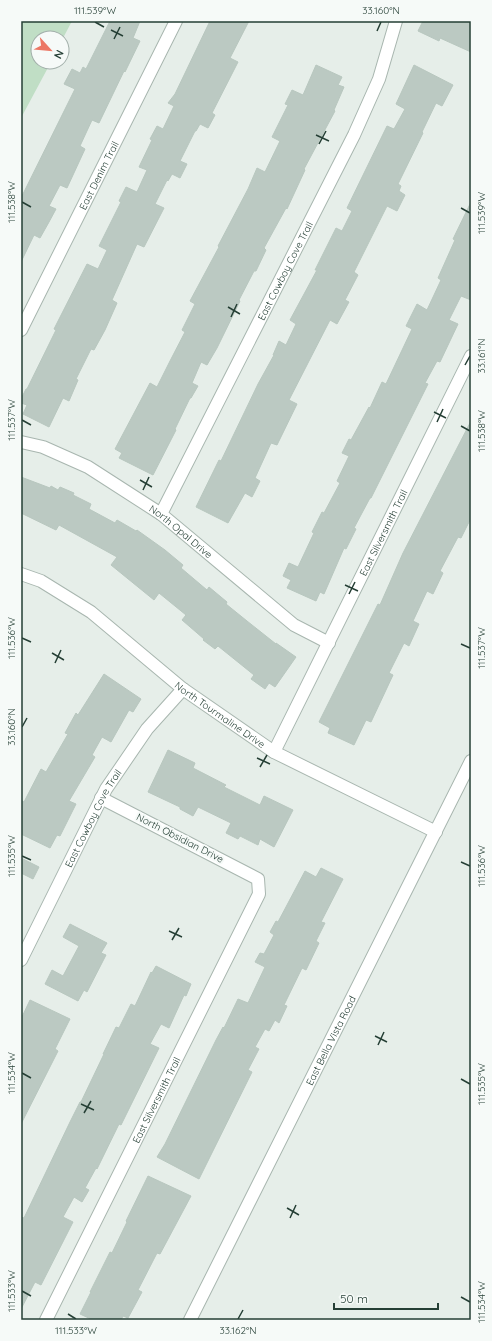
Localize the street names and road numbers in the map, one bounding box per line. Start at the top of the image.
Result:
street label: East Denim Trail [76,139,121,212]
street label: East Cowboy Cove Trail [254,219,315,322]
street label: East Silversmith Trail [356,487,410,578]
street label: North Opal Drive [147,502,216,561]
street label: North Tourmaline Drive [172,678,268,751]
street label: East Cowboy Cove Trail [62,767,124,869]
street label: North Obsidian Drive [134,810,226,866]
street label: East Bella Vista Road [303,993,359,1087]
street label: East Silversmith Trail [129,1055,183,1145]

